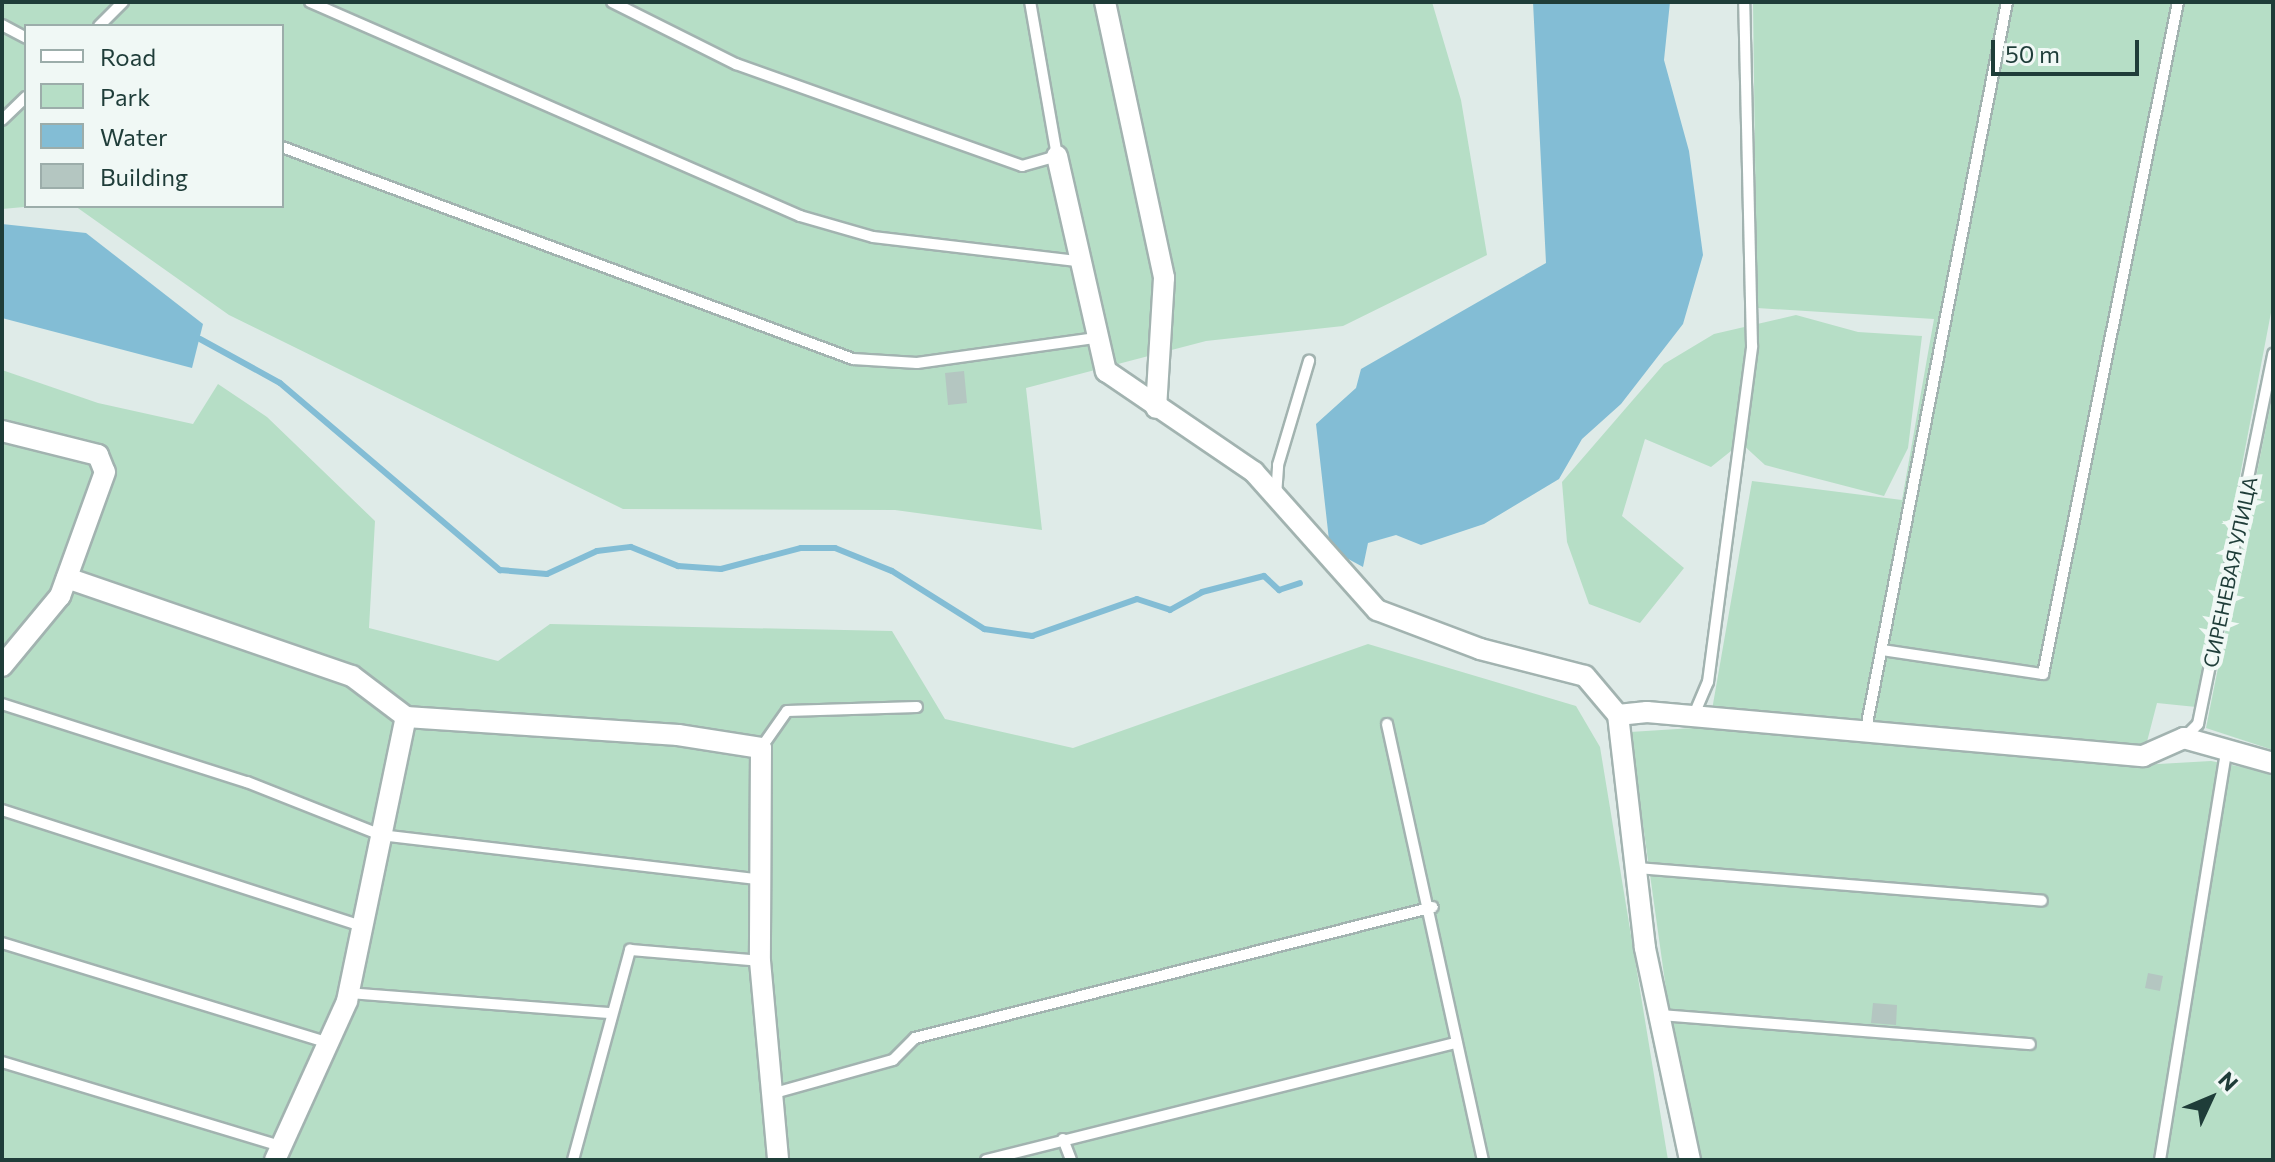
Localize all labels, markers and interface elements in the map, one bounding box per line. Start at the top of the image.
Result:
legend [24,24,284,208]
scale bar [1995,24,2143,74]
text: 50 m [2005,39,2060,68]
text: Road [100,42,156,71]
text: Park [100,82,150,111]
text: Water [100,122,168,151]
text: Building [100,162,188,191]
street label: СИРЕНЕВАЯ УЛИЦА [2198,474,2262,670]
north arrow [2171,1058,2251,1138]
text: N [2213,1066,2244,1096]

